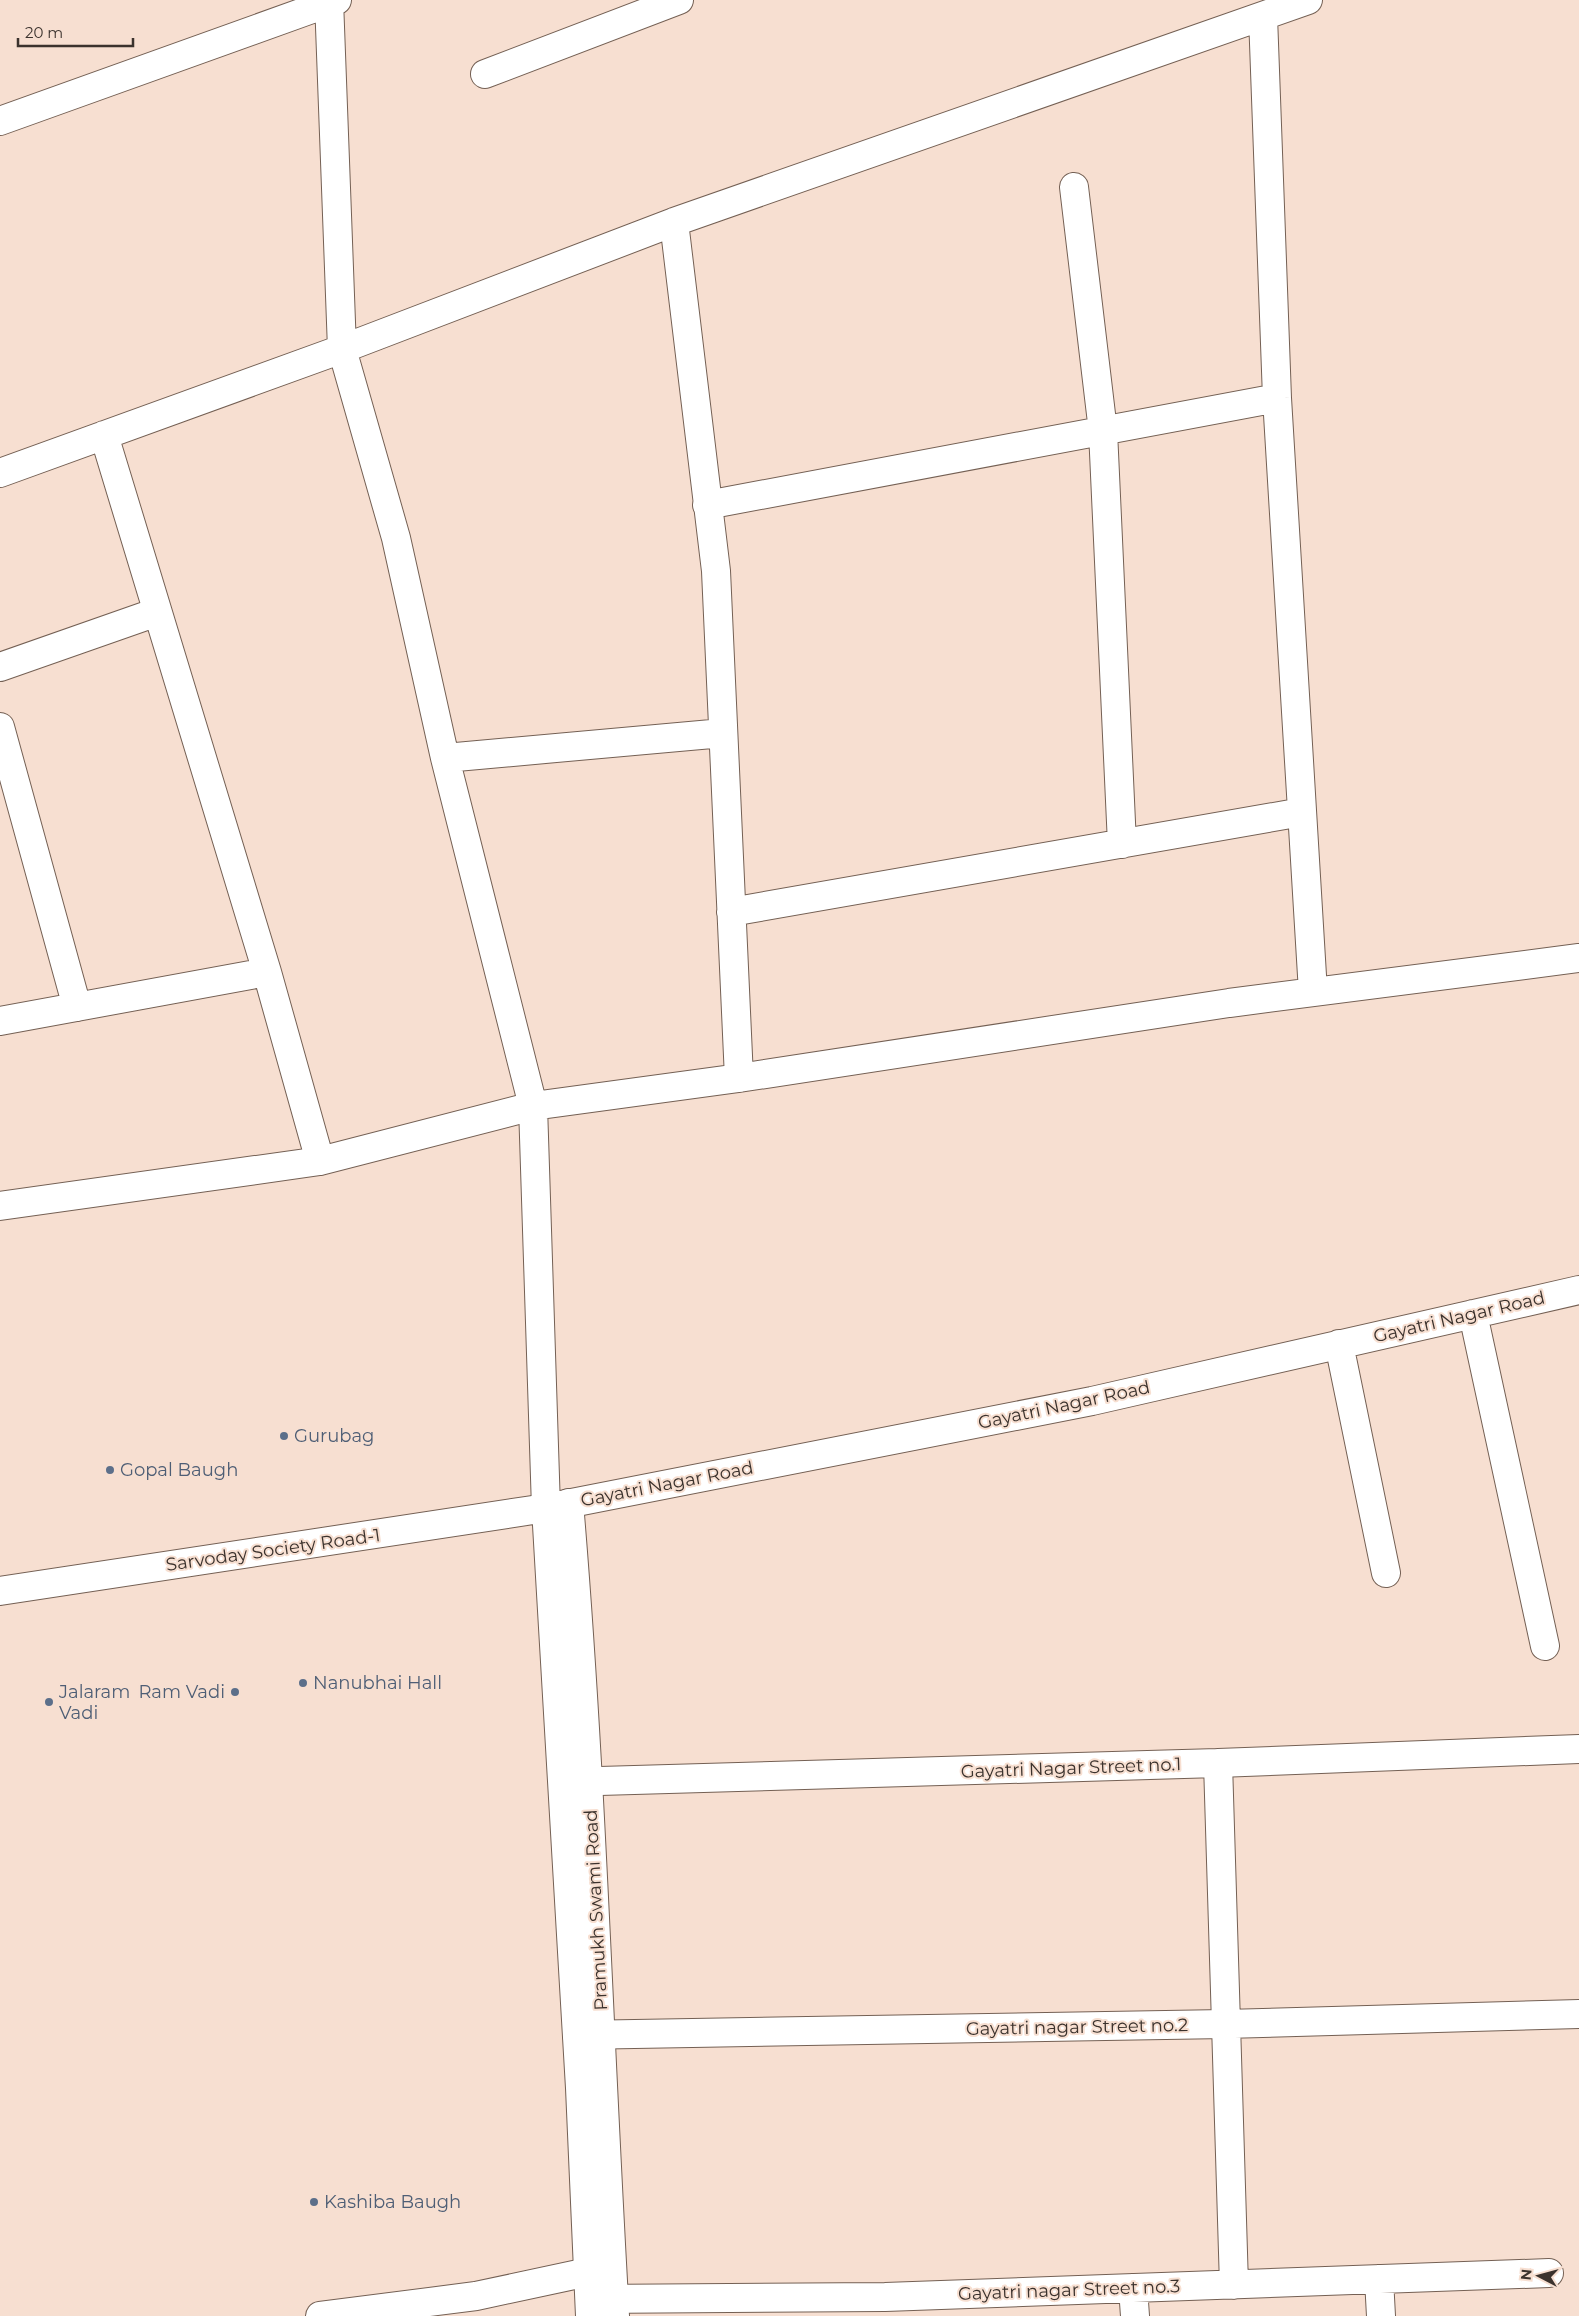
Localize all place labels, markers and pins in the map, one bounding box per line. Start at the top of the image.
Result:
place label: Gurubag [294,1425,374,1447]
marker: Gurubag [278,1430,290,1442]
place label: Gopal Baugh [120,1459,238,1481]
marker: Gopal Baugh [104,1464,116,1476]
place label: Nanubhai Hall [313,1672,442,1694]
marker: Nanubhai Hall [297,1677,309,1689]
place label: Jalaram Vadi [58,1681,130,1724]
place label: Ram Vadi [138,1681,225,1703]
marker: Ram Vadi [229,1686,241,1698]
marker: Jalaram Vadi [43,1696,55,1708]
place label: Kashiba Baugh [324,2191,461,2213]
marker: Kashiba Baugh [308,2196,320,2208]

